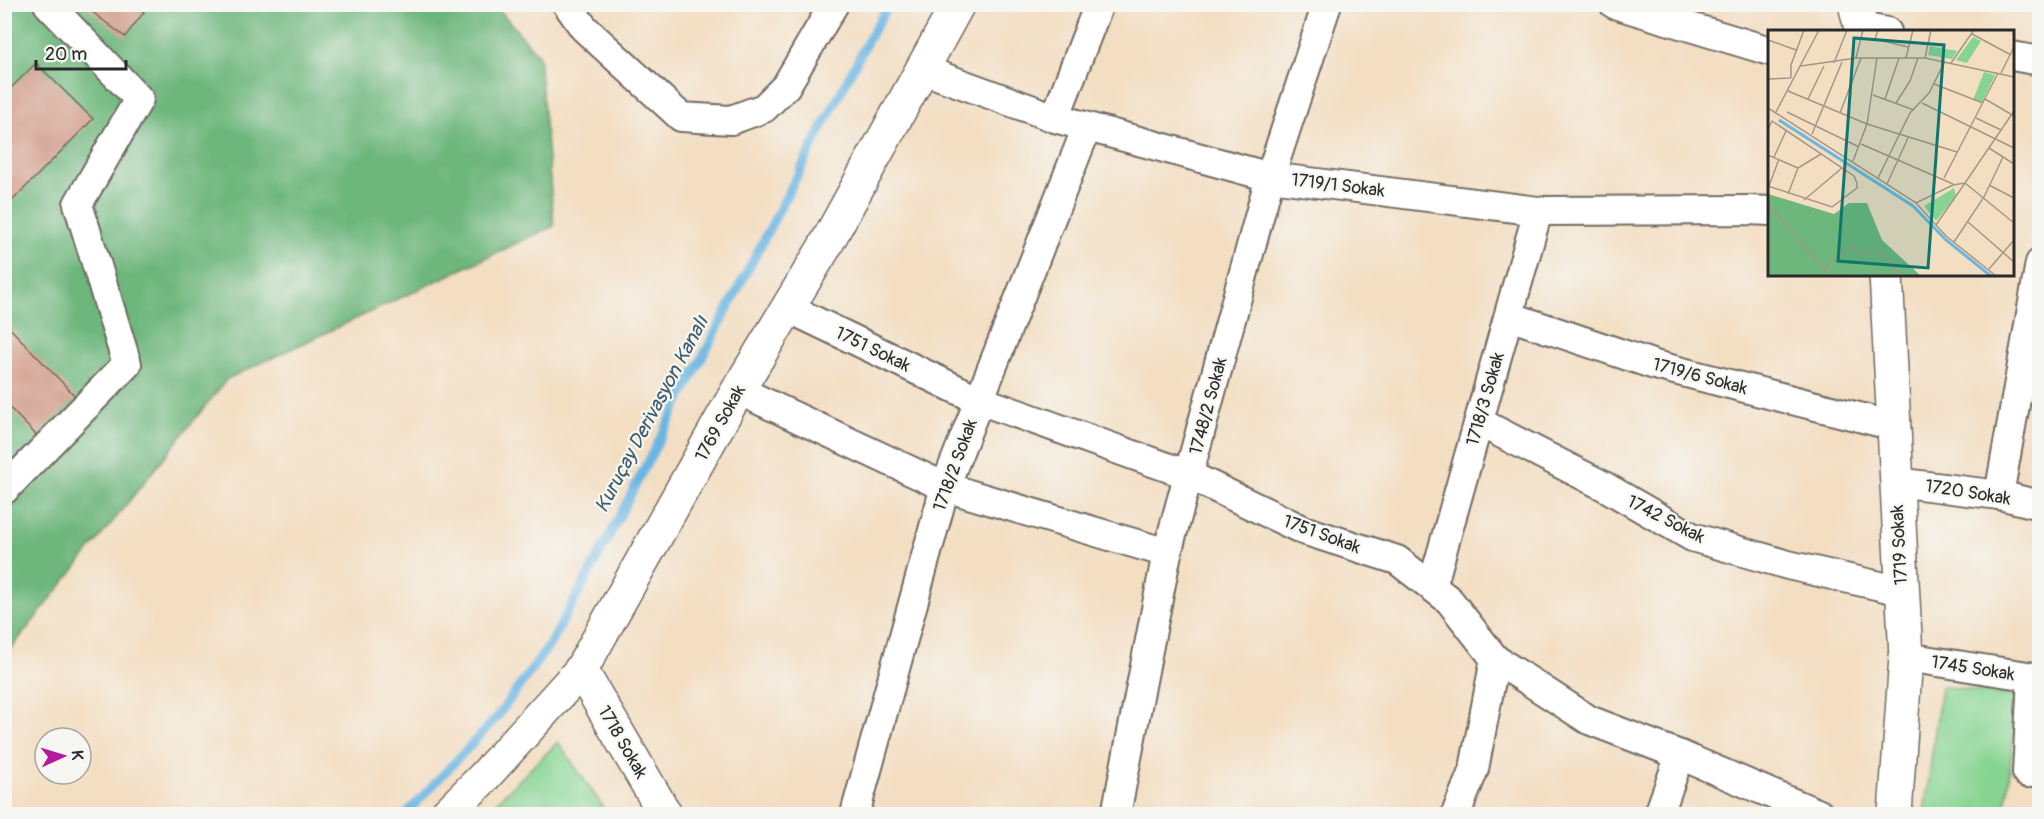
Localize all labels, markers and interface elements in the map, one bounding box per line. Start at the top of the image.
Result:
inset map [1768,30,2014,276]
scale bar [36,33,126,71]
text: 20 m [45,43,87,66]
street label: 1719/1 Sokak [1290,168,1386,203]
water label: Kuruçay Derivasyon Kanalı [589,310,715,517]
street label: 1751 Sokak [831,321,915,378]
street label: 1718/3 Sokak [1461,349,1510,449]
street label: 1719/6 Sokak [1650,353,1750,400]
street label: 1748/2 Sokak [1184,354,1233,457]
street label: 1769 Sokak [690,381,751,465]
street label: 1718/2 Sokak [928,415,983,515]
street label: 1720 Sokak [1923,474,2013,511]
street label: 1742 Sokak [1623,490,1709,549]
street label: 1719 Sokak [1886,504,1913,586]
street label: 1751 Sokak [1280,510,1364,559]
street label: 1745 Sokak [1930,651,2017,687]
street label: 1718 Sokak [593,702,653,783]
north arrow [33,726,93,786]
text: K [67,750,87,761]

